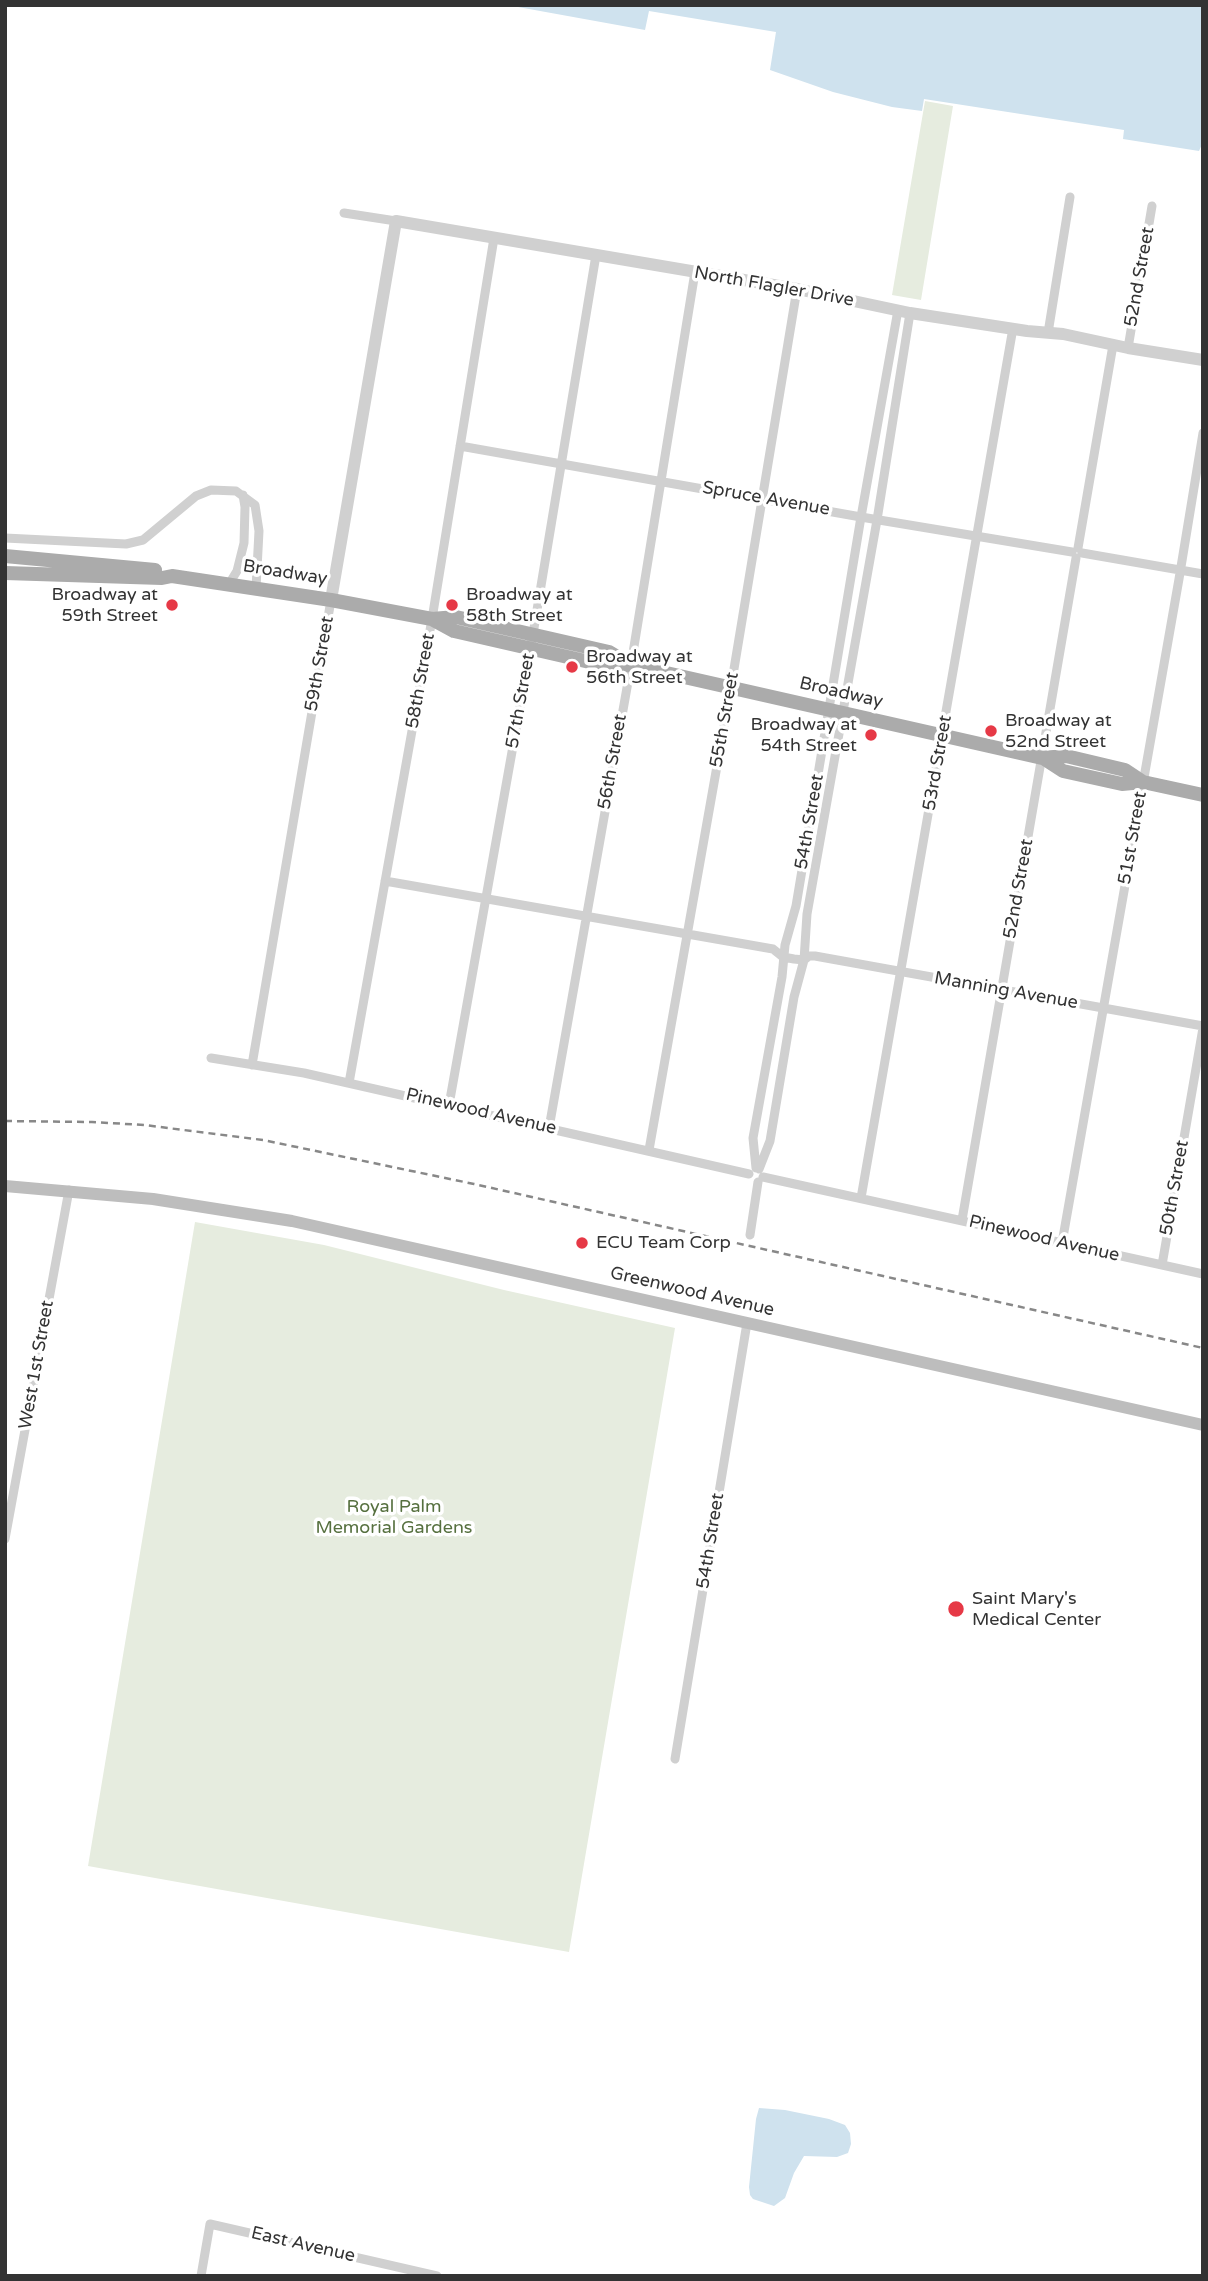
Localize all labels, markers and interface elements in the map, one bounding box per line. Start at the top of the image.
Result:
street label: 52nd Street [1121,225,1159,329]
street label: North Flagler Drive [692,262,856,312]
street label: Spruce Avenue [701,477,831,521]
street label: Broadway [241,556,329,590]
place label: Broadway at 59th Street [51,584,158,626]
place label: Broadway at 58th Street [466,584,573,626]
marker: Broadway at 59th Street [164,597,180,613]
marker: Broadway at 58th Street [444,597,460,613]
street label: 59th Street [301,615,339,713]
street label: 58th Street [402,632,440,730]
place label: Broadway at 56th Street [586,646,693,688]
street label: 57th Street [502,652,540,750]
marker: Broadway at 56th Street [564,659,580,675]
street label: 55th Street [706,671,744,769]
street label: Broadway [797,673,885,713]
place label: Broadway at 52nd Street [1005,710,1112,752]
street label: 56th Street [594,713,632,811]
place label: Broadway at 54th Street [750,714,857,756]
street label: 53rd Street [919,714,957,812]
marker: Broadway at 52nd Street [983,723,999,739]
marker: Broadway at 54th Street [863,727,879,743]
street label: 54th Street [791,773,829,871]
street label: 51st Street [1114,790,1152,886]
street label: 52nd Street [1000,837,1038,941]
street label: Manning Avenue [933,968,1079,1014]
street label: Pinewood Avenue [404,1084,558,1140]
street label: 50th Street [1156,1139,1194,1237]
street label: Pinewood Avenue [967,1211,1121,1267]
place label: ECU Team Corp [596,1232,731,1254]
marker: ECU Team Corp [574,1235,590,1251]
street label: Greenwood Avenue [608,1263,776,1321]
street label: West 1st Street [15,1299,59,1431]
street label: 54th Street [693,1492,729,1590]
park label: Royal Palm Memorial Gardens [316,1496,472,1538]
place label: Saint Mary's Medical Center [972,1588,1101,1630]
marker: Saint Mary's Medical Center [946,1599,966,1619]
street label: East Avenue [249,2223,357,2267]

